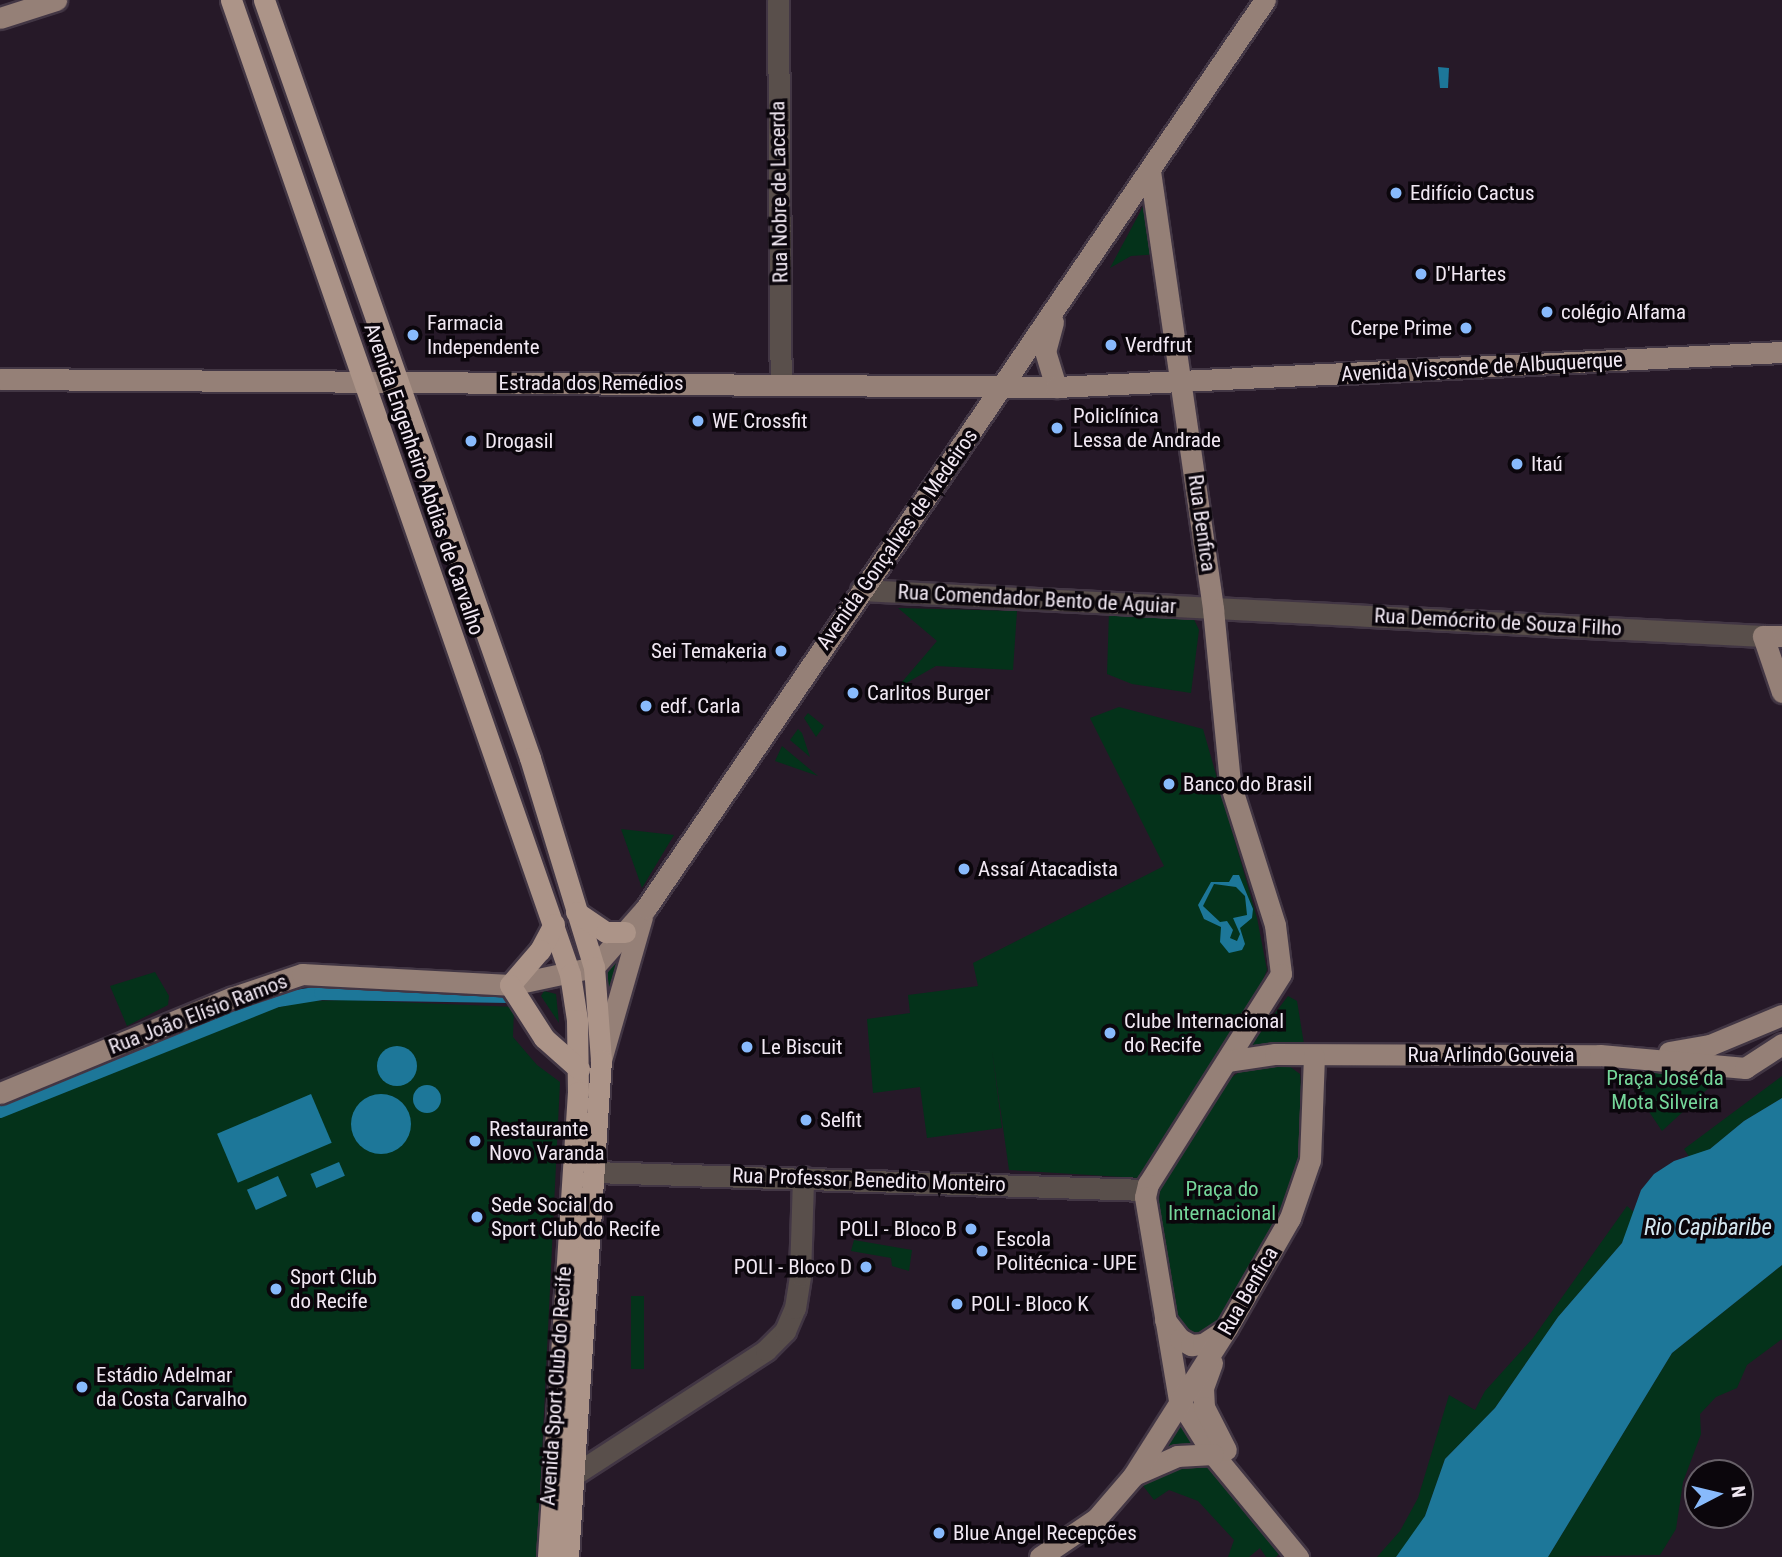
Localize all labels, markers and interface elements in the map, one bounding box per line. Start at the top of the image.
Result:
street label: Rua Nobre de Lacerda [765,101,793,283]
place label: Edifício Cactus [1410,180,1535,206]
marker: Edifício Cactus [1388,185,1404,201]
place label: D'Hartes [1435,261,1506,287]
marker: D'Hartes [1413,266,1429,282]
place label: colégio Alfama [1561,299,1686,325]
marker: colégio Alfama [1539,304,1555,320]
place label: Farmacia Independente [427,310,540,360]
place label: Cerpe Prime [1350,315,1452,341]
street label: Avenida Engenheiro Abdias de Carvalho [359,320,489,638]
marker: Cerpe Prime [1458,320,1474,336]
marker: Farmacia Independente [405,327,421,343]
place label: Verdfrut [1125,332,1192,358]
marker: Verdfrut [1103,337,1119,353]
street label: Avenida Visconde de Albuquerque [1341,347,1623,387]
street label: Estrada dos Remédios [499,370,683,396]
place label: Policlínica Lessa de Andrade [1073,403,1221,453]
place label: WE Crossfit [712,408,808,434]
marker: WE Crossfit [690,413,706,429]
marker: Policlínica Lessa de Andrade [1047,418,1067,438]
street label: Avenida Gonçalves de Medeiros [811,424,983,654]
place label: Drogasil [485,428,553,454]
marker: Drogasil [463,433,479,449]
place label: Itaú [1531,451,1563,477]
marker: Itaú [1509,456,1525,472]
street label: Rua Benfica [1183,473,1221,573]
street label: Rua Comendador Bento de Aguiar [897,579,1177,619]
street label: Rua Demócrito de Souza Filho [1374,603,1622,641]
place label: Sei Temakeria [651,638,767,664]
marker: Sei Temakeria [773,643,789,659]
place label: Carlitos Burger [867,680,990,706]
marker: Carlitos Burger [845,685,861,701]
place label: edf. Carla [660,693,741,719]
marker: edf. Carla [638,698,654,714]
place label: Banco do Brasil [1183,771,1312,797]
marker: Banco do Brasil [1161,776,1177,792]
place label: Assaí Atacadista [978,856,1118,882]
marker: Assaí Atacadista [956,861,972,877]
street label: Rua João Elísio Ramos [105,968,291,1060]
place label: Clube Internacional do Recife [1124,1008,1284,1058]
marker: Clube Internacional do Recife [1102,1025,1118,1041]
place label: Le Biscuit [761,1034,842,1060]
marker: Le Biscuit [739,1039,755,1055]
street label: Rua Arlindo Gouveia [1408,1042,1574,1068]
park label: Praça José da Mota Silveira [1606,1065,1724,1115]
place label: Selfit [820,1107,862,1133]
marker: Selfit [798,1112,814,1128]
place label: Restaurante Novo Varanda [489,1116,605,1166]
marker: Restaurante Novo Varanda [467,1133,483,1149]
street label: Rua Professor Benedito Monteiro [732,1163,1006,1197]
park label: Praça do Internacional [1168,1176,1276,1226]
place label: Sede Social do Sport Club do Recife [491,1192,660,1242]
marker: Sede Social do Sport Club do Recife [469,1209,485,1225]
water label: Rio Capibaribe [1644,1214,1772,1242]
place label: POLI - Bloco B [839,1216,957,1242]
marker: POLI - Bloco B [963,1221,979,1237]
place label: Escola Politécnica - UPE [996,1226,1137,1276]
street label: Rua Benfica [1213,1242,1283,1340]
marker: Escola Politécnica - UPE [974,1243,990,1259]
place label: POLI - Bloco D [734,1254,852,1280]
marker: POLI - Bloco D [858,1259,874,1275]
place label: Sport Club do Recife [290,1264,377,1314]
street label: Avenida Sport Club do Recife [535,1265,577,1507]
marker: Sport Club do Recife [268,1281,284,1297]
place label: POLI - Bloco K [971,1291,1089,1317]
marker: POLI - Bloco K [949,1296,965,1312]
place label: Estádio Adelmar da Costa Carvalho [96,1362,247,1412]
marker: Estádio Adelmar da Costa Carvalho [74,1379,90,1395]
north arrow [1684,1459,1754,1529]
text: N [1726,1484,1750,1499]
place label: Blue Angel Recepções [953,1520,1137,1546]
marker: Blue Angel Recepções [931,1525,947,1541]

